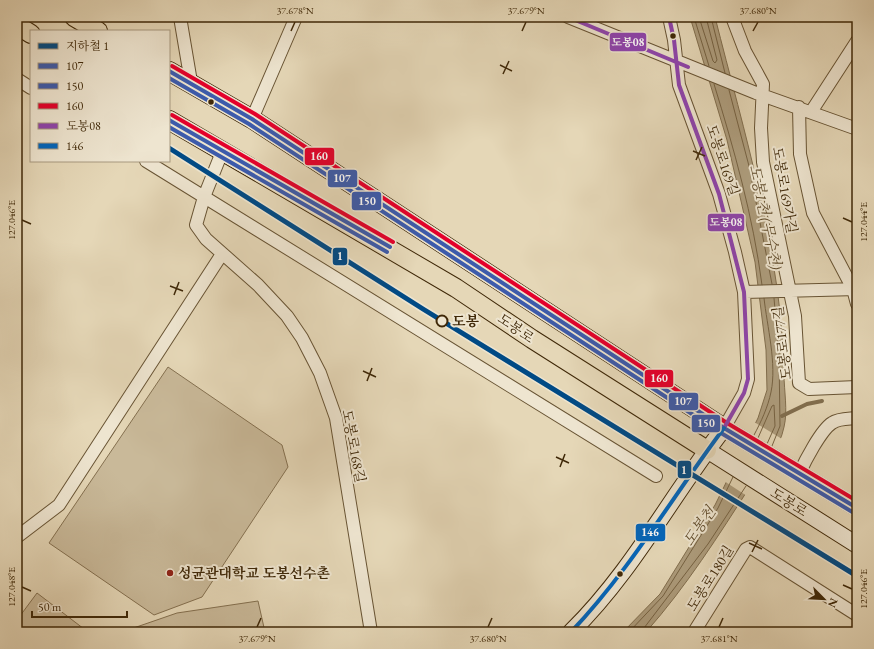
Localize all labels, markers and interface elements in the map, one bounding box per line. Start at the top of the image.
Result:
text: 37.678°N [276,4,314,17]
text: 37.679°N [507,4,545,17]
text: 37.680°N [739,4,777,17]
legend [30,30,170,162]
unlabelled marker [668,31,678,41]
line badge: 도봉08 [609,32,647,52]
text: 도봉08 [612,35,645,49]
text: 지하철 1 [66,38,109,54]
text: 107 [66,58,84,74]
text: 150 [66,78,84,94]
unlabelled marker [206,97,216,107]
text: 160 [66,98,84,114]
text: 도봉08 [66,118,101,134]
street label: 도봉로169길 [702,122,744,198]
text: 146 [66,138,84,154]
street label: 도봉로169가길 [769,145,801,235]
line badge: 160 [304,147,335,166]
text: 160 [310,149,328,163]
water label: 도봉1천 (무수천) [746,163,786,271]
line badge: 107 [327,169,358,188]
text: 107 [333,171,351,185]
line badge: 150 [351,191,382,211]
text: 150 [358,194,376,208]
text: 127.046°E [5,200,18,240]
text: 127.044°E [857,202,870,242]
line badge: 도봉08 [707,213,745,232]
text: 도봉08 [710,215,743,229]
line badge: 1 [332,247,348,266]
text: 1 [337,249,343,263]
street label: 도봉로177길 [769,305,795,381]
street label: 도봉로 [494,309,538,347]
place label: 도봉 [452,312,480,330]
marker: 도봉 [435,314,449,328]
line badge: 160 [644,369,674,388]
text: 160 [650,371,668,385]
line badge: 107 [668,392,699,411]
text: 107 [674,394,692,408]
street label: 도봉로168길 [338,408,370,484]
line badge: 150 [691,414,721,433]
text: 150 [697,416,715,430]
line badge: 1 [677,460,692,479]
text: 1 [681,463,687,477]
street label: 도봉로 [767,484,811,521]
water label: 도봉천 [679,502,720,549]
line badge: 146 [635,523,666,542]
text: 146 [641,525,659,539]
street label: 도봉로180길 [683,542,737,614]
place label: 성균관대학교 도봉선수촌 [178,564,331,582]
text: 127.048°E [5,567,18,607]
marker: 성균관대학교 도봉선수촌 [165,568,175,578]
unlabelled marker [615,569,625,579]
text: 127.046°E [857,569,870,609]
north arrow [804,579,844,619]
scale bar [32,593,127,619]
text: N [825,596,841,610]
text: 50 m [38,599,62,615]
text: 37.679°N [238,632,276,645]
text: 37.680°N [469,632,507,645]
text: 37.681°N [700,632,738,645]

